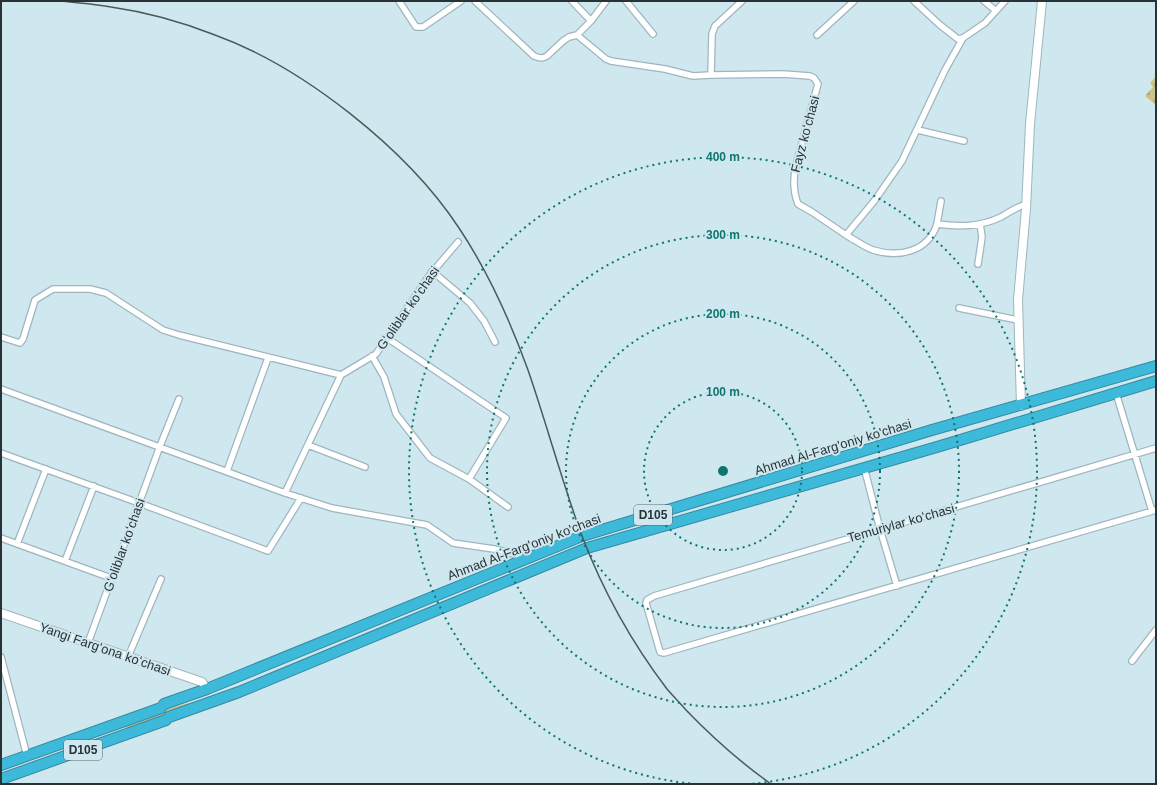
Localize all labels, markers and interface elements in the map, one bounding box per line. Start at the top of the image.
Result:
street label: Fayz koʻchasi [788,94,822,174]
text: 400 m [706,150,740,164]
text: 300 m [706,228,740,242]
street label: Gʻoliblar koʻchasi [374,263,442,353]
text: 200 m [706,307,740,321]
text: 100 m [706,385,740,399]
street label: Ahmad Al-Farg'oniy ko'chasi [753,416,913,478]
centre of rings [716,464,730,478]
street label: Gʻoliblar koʻchasi [100,496,148,594]
street label: Temuriylar koʻchasi [846,501,956,545]
road number: D105 [634,505,672,525]
street label: Ahmad Al-Farg'oniy ko'chasi [445,511,603,583]
street label: Yangi Fargʻona koʻchasi [37,619,173,679]
road number: D105 [64,740,102,760]

